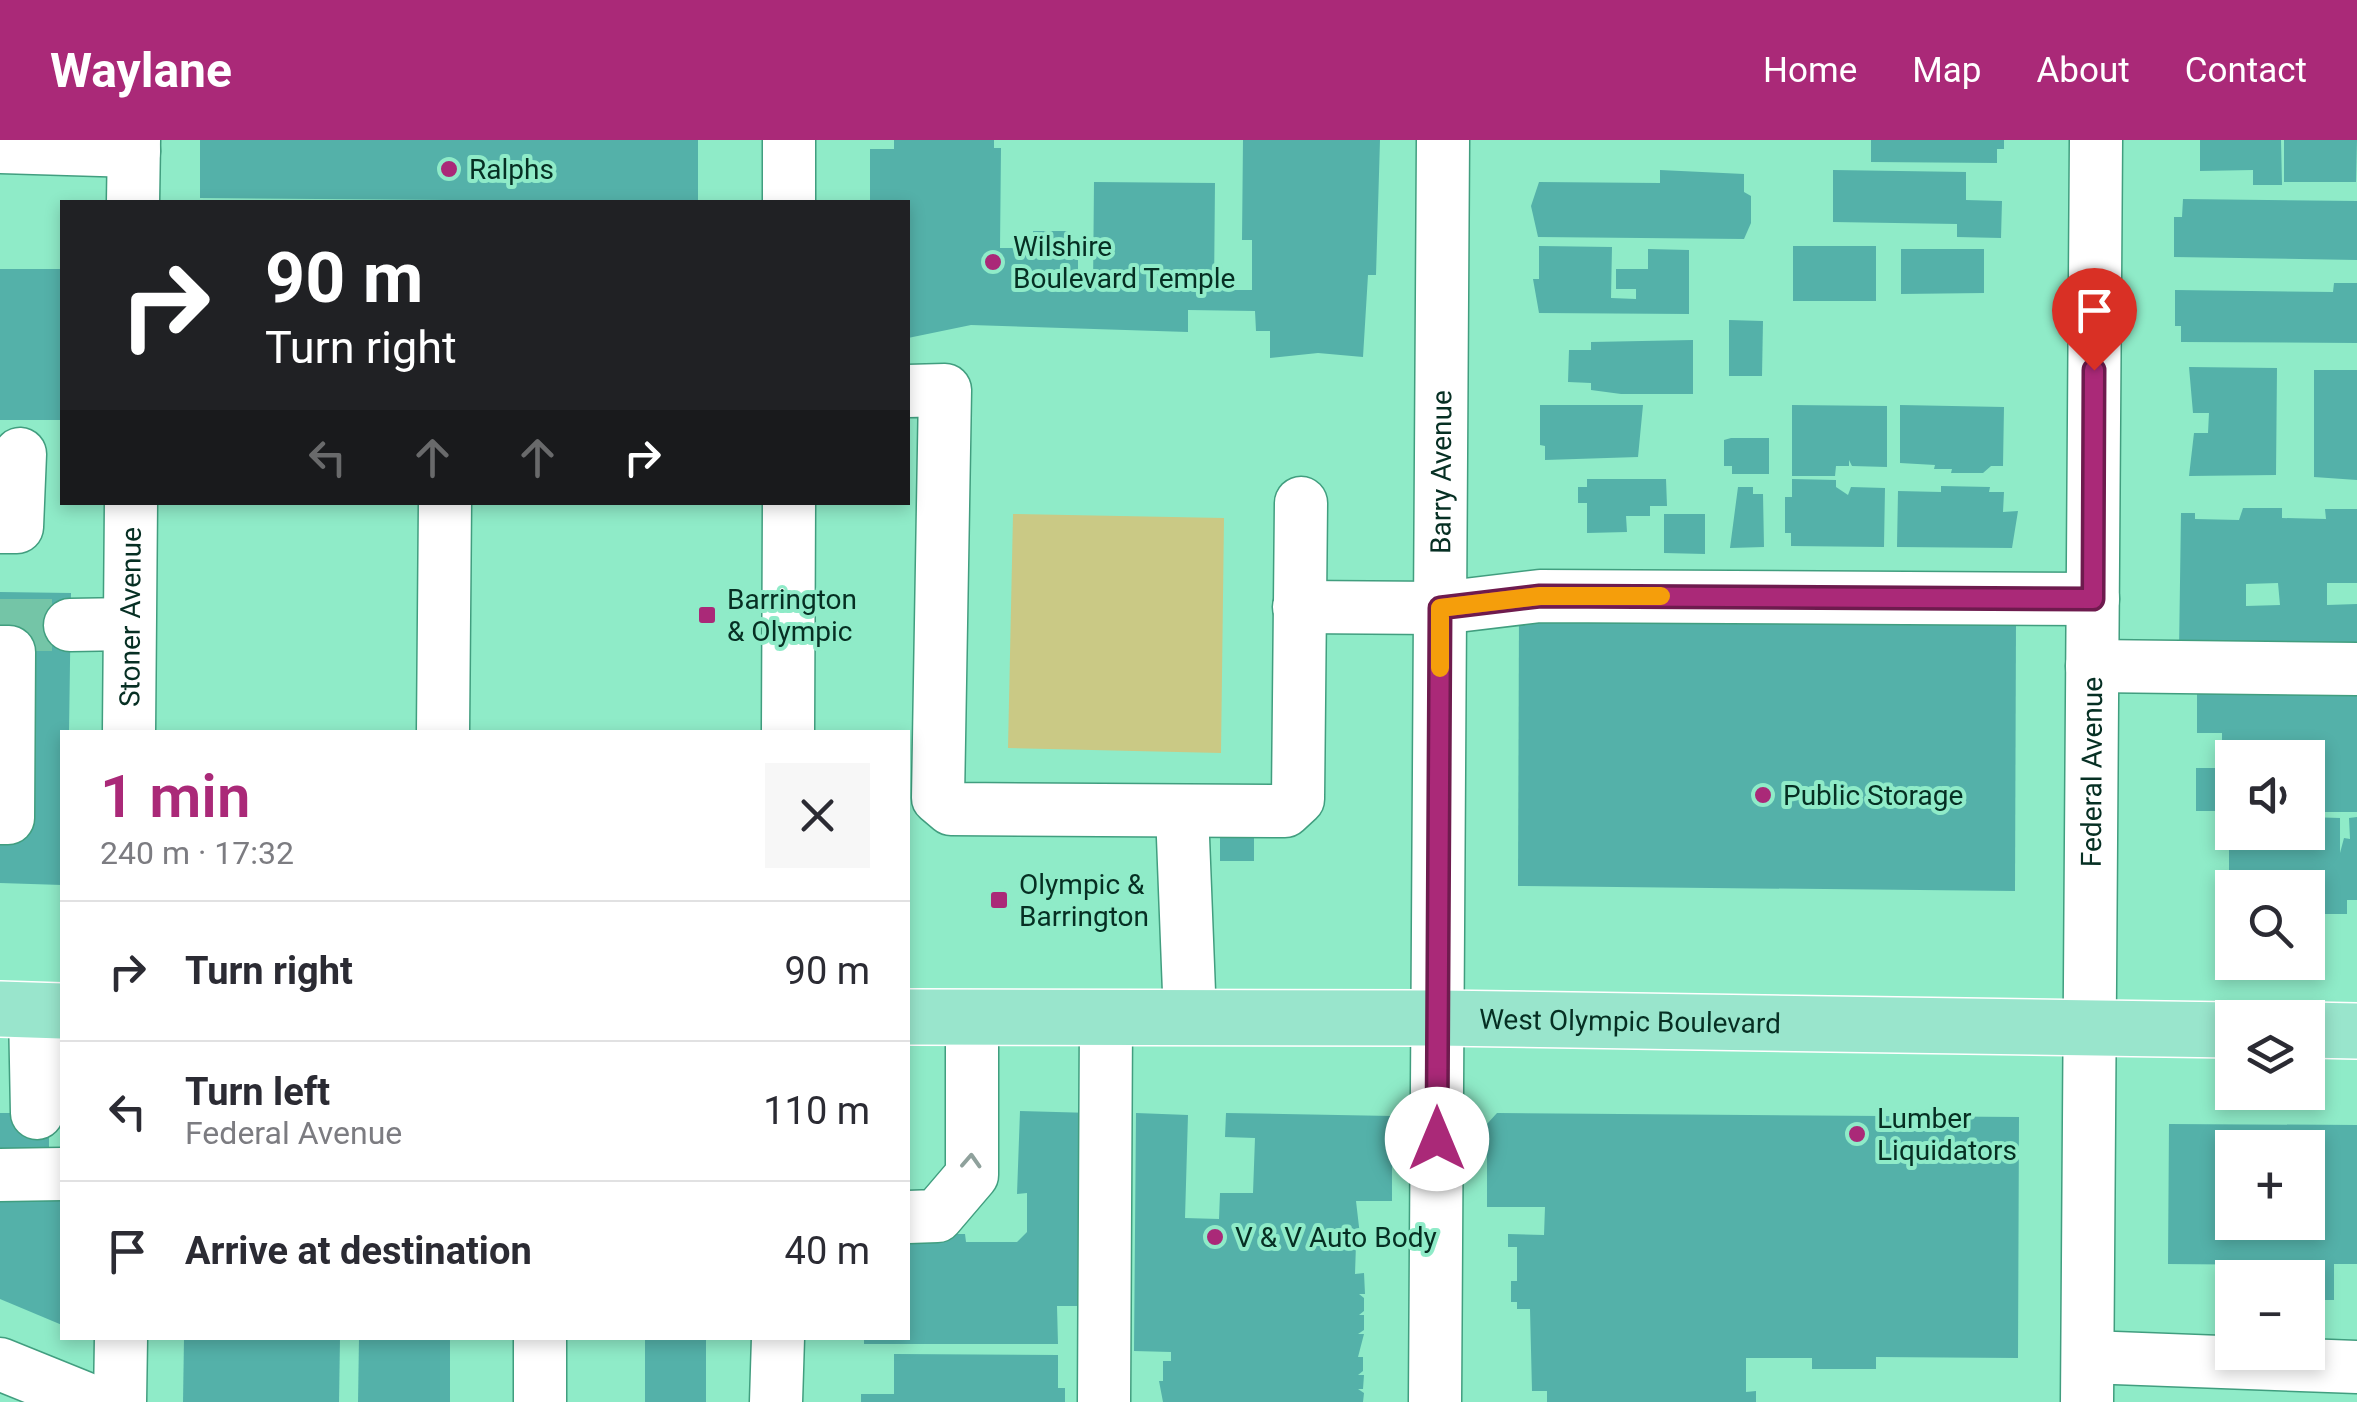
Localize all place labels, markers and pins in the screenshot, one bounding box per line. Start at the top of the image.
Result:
place label: Ralphs [469,153,554,186]
marker: Ralphs [438,158,460,180]
place label: Wilshire Boulevard Temple [1013,230,1235,295]
marker: Wilshire Boulevard Temple [982,251,1004,273]
pin [2052,268,2137,371]
place label: Barrington & Olympic [727,583,857,648]
marker: Barrington & Olympic [696,604,718,626]
place label: Public Storage [1783,779,1963,812]
marker: Public Storage [1752,784,1774,806]
place label: Olympic & Barrington [1019,868,1149,933]
marker: Olympic & Barrington [988,889,1010,911]
place label: Lumber Liquidators [1877,1102,2017,1167]
marker: Lumber Liquidators [1846,1123,1868,1145]
place label: V & V Auto Body [1235,1221,1437,1254]
marker: V & V Auto Body [1204,1226,1226,1248]

